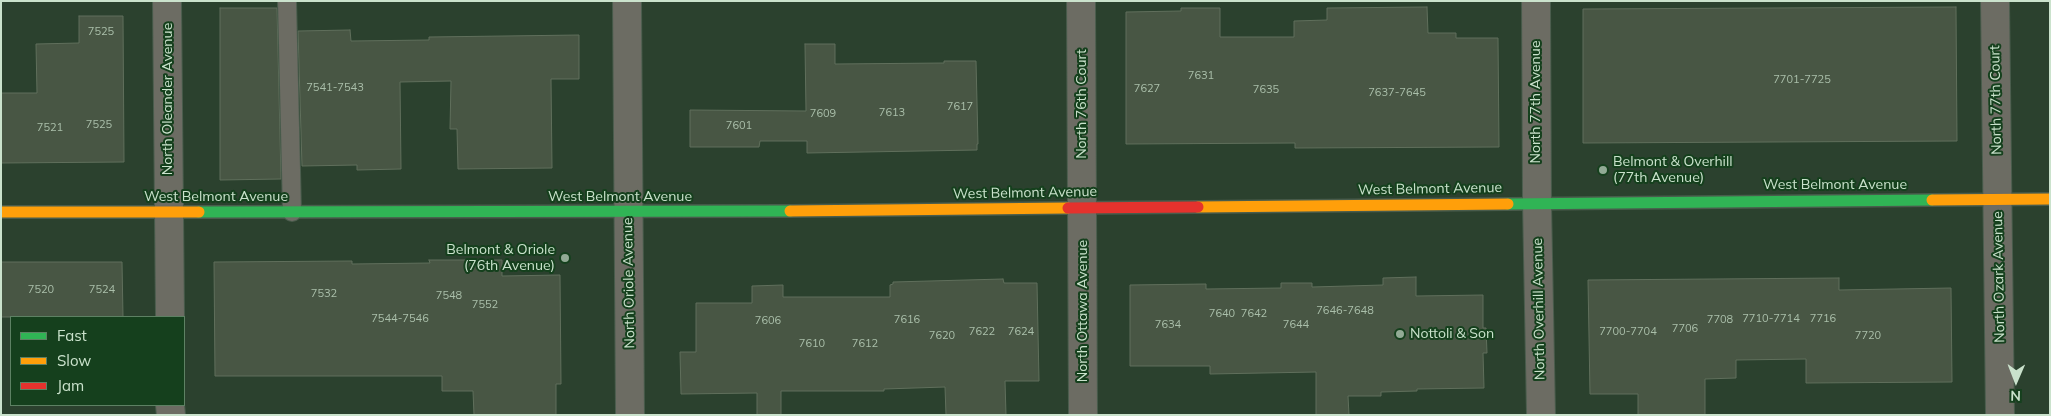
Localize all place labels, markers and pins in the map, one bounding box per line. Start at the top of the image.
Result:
place label: Belmont & Overhill (77th Avenue) [1613,154,1733,186]
marker: Belmont & Overhill (77th Avenue) [1597,164,1609,176]
place label: Belmont & Oriole (76th Avenue) [446,242,555,274]
marker: Belmont & Oriole (76th Avenue) [559,252,571,264]
place label: Nottoli & Son [1410,326,1494,342]
marker: Nottoli & Son [1394,328,1406,340]

